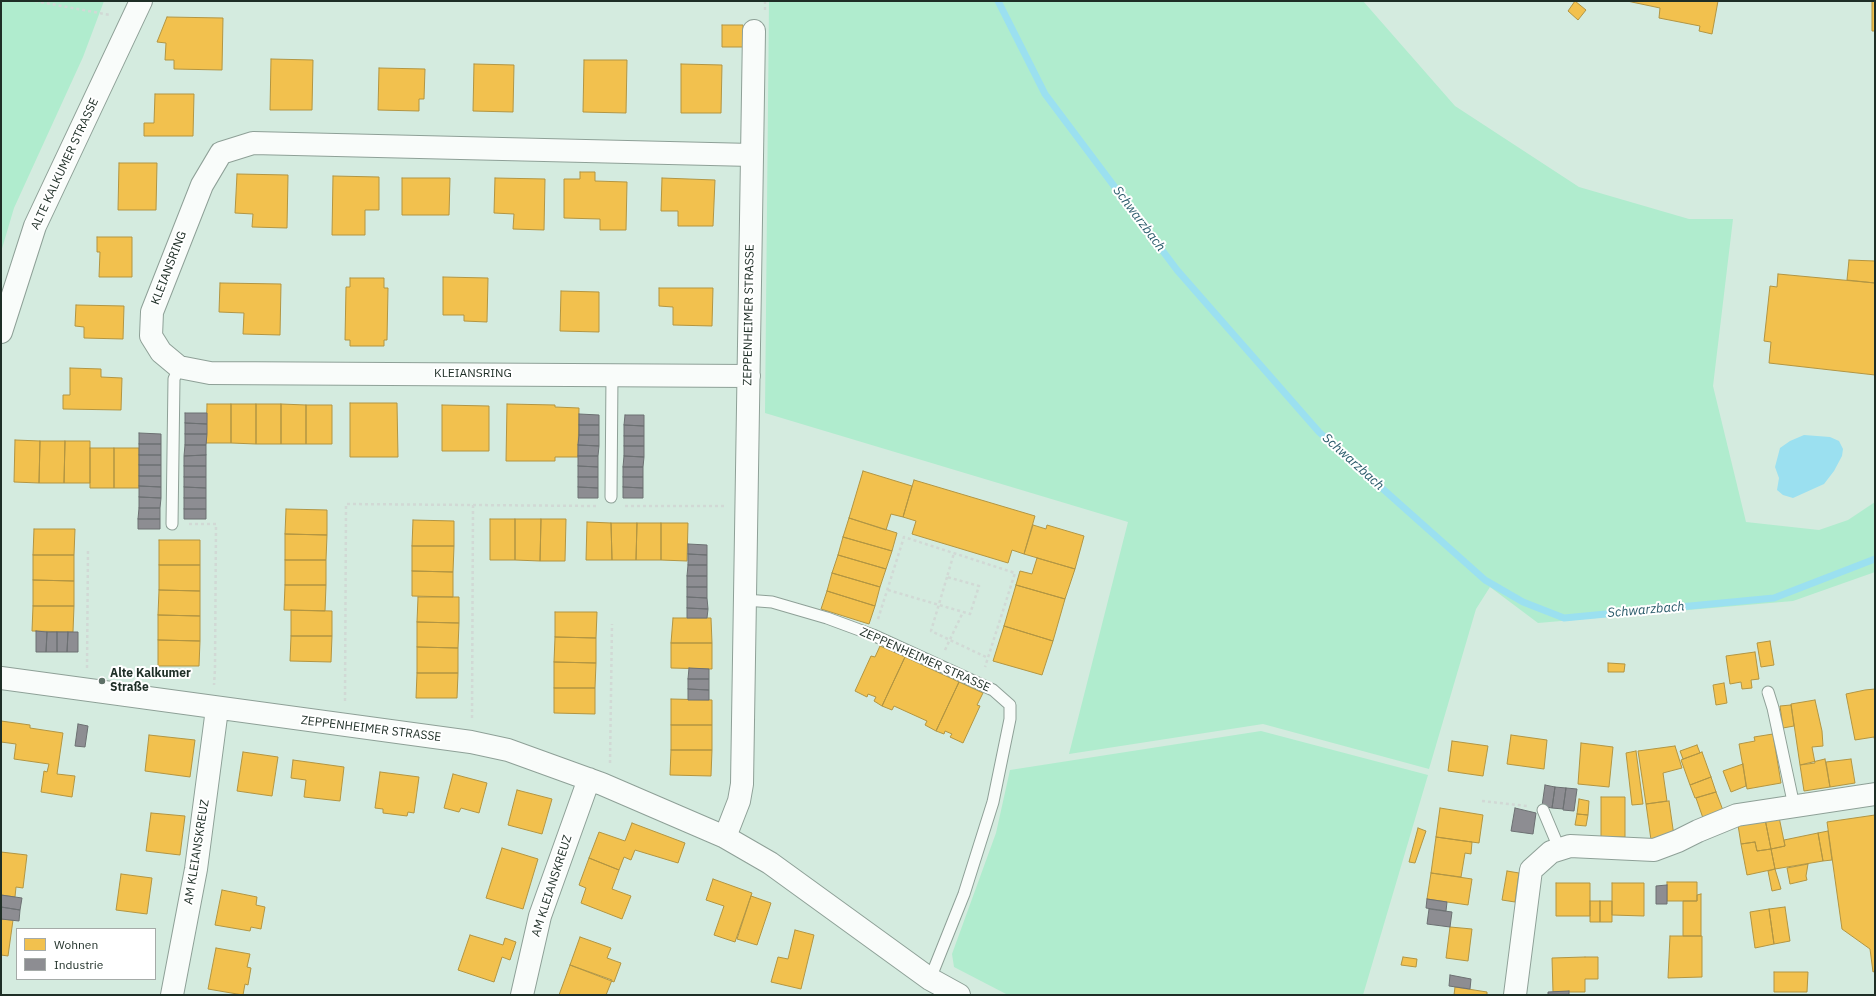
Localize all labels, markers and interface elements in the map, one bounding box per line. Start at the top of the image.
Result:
street label: ALTE KALKUMER STRASSE [28,96,102,232]
water label: Schwarzbach [1109,183,1169,255]
street label: KLEIANSRING [148,229,190,307]
street label: ZEPPENHEIMER STRASSE [741,244,757,386]
street label: KLEIANSRING [434,367,512,381]
water label: Schwarzbach [1319,430,1387,494]
water label: Schwarzbach [1607,599,1685,621]
street label: ZEPPENHEIMER STRASSE [857,625,993,695]
place label: Alte Kalkumer Straße [110,667,191,695]
marker: Alte Kalkumer Straße [97,676,107,686]
street label: ZEPPENHEIMER STRASSE [300,713,442,745]
street label: AM KLEIANSKREUZ [182,798,212,906]
street label: AM KLEIANSKREUZ [529,833,575,939]
legend [16,928,156,980]
text: Wohnen [54,937,98,952]
text: Industrie [54,957,103,972]

